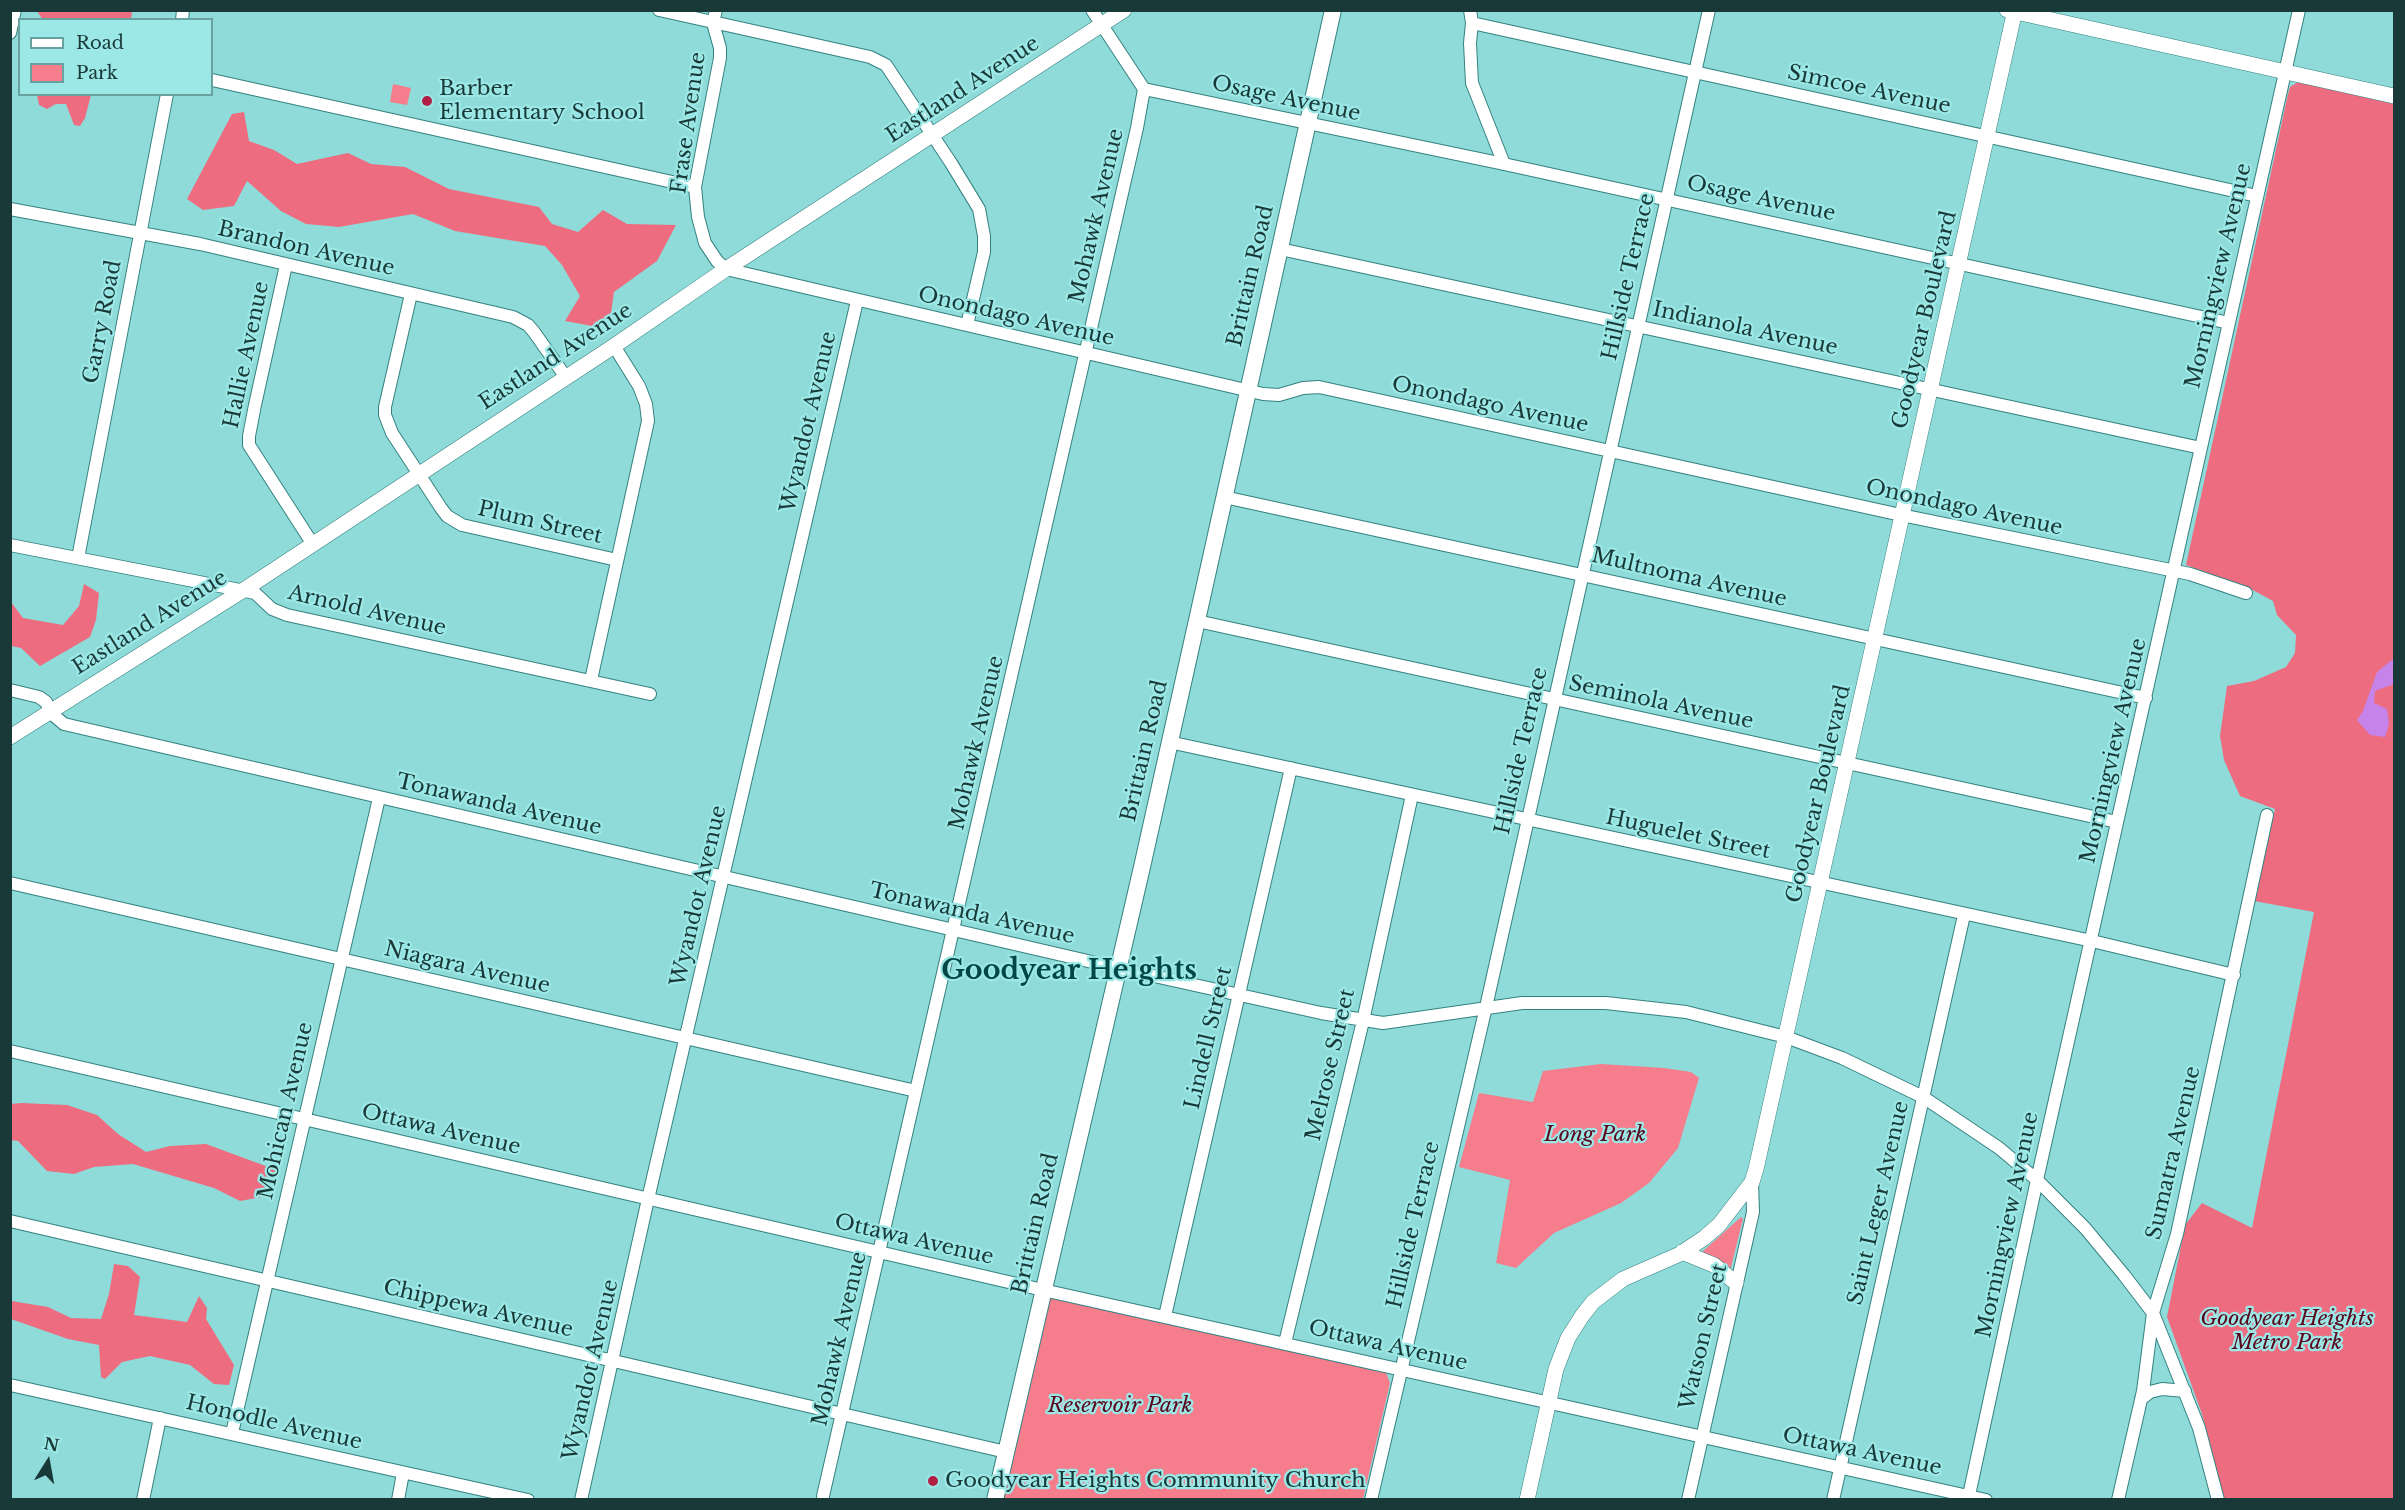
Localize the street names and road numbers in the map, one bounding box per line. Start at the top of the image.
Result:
street label: Eastland Avenue [882,31,1044,149]
street label: Frase Avenue [667,50,711,196]
street label: Simcoe Avenue [1785,60,1953,120]
street label: Osage Avenue [1209,71,1363,127]
street label: Mohawk Avenue [1065,126,1129,306]
street label: Morningview Avenue [2181,161,2257,391]
street label: Osage Avenue [1684,171,1838,227]
street label: Hillside Terrace [1598,191,1660,363]
street label: Brittain Road [1222,203,1280,349]
street label: Goodyear Boulevard [1888,208,1962,432]
street label: Brandon Avenue [215,216,397,282]
street label: Garry Road [79,258,127,386]
street label: Hallie Avenue [219,279,275,431]
street label: Onondago Avenue [915,282,1117,352]
street label: Indianola Avenue [1650,297,1840,361]
street label: Eastland Avenue [475,298,637,416]
street label: Wyandot Avenue [776,329,842,515]
street label: Onondago Avenue [1389,372,1591,438]
street label: Onondago Avenue [1863,475,2065,541]
street label: Plum Street [475,496,605,550]
street label: Multnoma Avenue [1589,543,1789,613]
street label: Eastland Avenue [68,565,232,681]
street label: Arnold Avenue [286,581,448,641]
street label: Morningview Avenue [2076,636,2152,866]
street label: Mohawk Avenue [945,653,1009,833]
street label: Hillside Terrace [1491,665,1553,837]
street label: Seminola Avenue [1566,671,1756,735]
street label: Brittain Road [1116,678,1174,824]
street label: Goodyear Boulevard [1782,682,1856,906]
street label: Tonawanda Avenue [394,769,604,841]
street label: Wyandot Avenue [666,803,732,989]
street label: Huguelet Street [1603,805,1773,865]
street label: Tonawanda Avenue [867,878,1077,950]
street label: Niagara Avenue [382,937,552,999]
street label: Lindell Street [1180,964,1238,1112]
street label: Melrose Street [1301,986,1361,1144]
street label: Mohican Avenue [253,1020,319,1202]
street label: Sumatra Avenue [2142,1064,2206,1242]
street label: Ottawa Avenue [359,1099,523,1161]
street label: Saint Leger Avenue [1843,1099,1915,1307]
street label: Morningview Avenue [1972,1110,2044,1340]
street label: Hillside Terrace [1383,1139,1445,1311]
street label: Brittain Road [1007,1151,1065,1297]
street label: Ottawa Avenue [832,1209,996,1271]
street label: Mohawk Avenue [808,1249,872,1429]
street label: Watson Street [1675,1261,1733,1413]
street label: Chippewa Avenue [381,1275,575,1343]
street label: Wyandot Avenue [558,1277,624,1463]
street label: Ottawa Avenue [1306,1315,1470,1377]
street label: Honodle Avenue [184,1390,364,1456]
street label: Ottawa Avenue [1780,1423,1944,1481]

